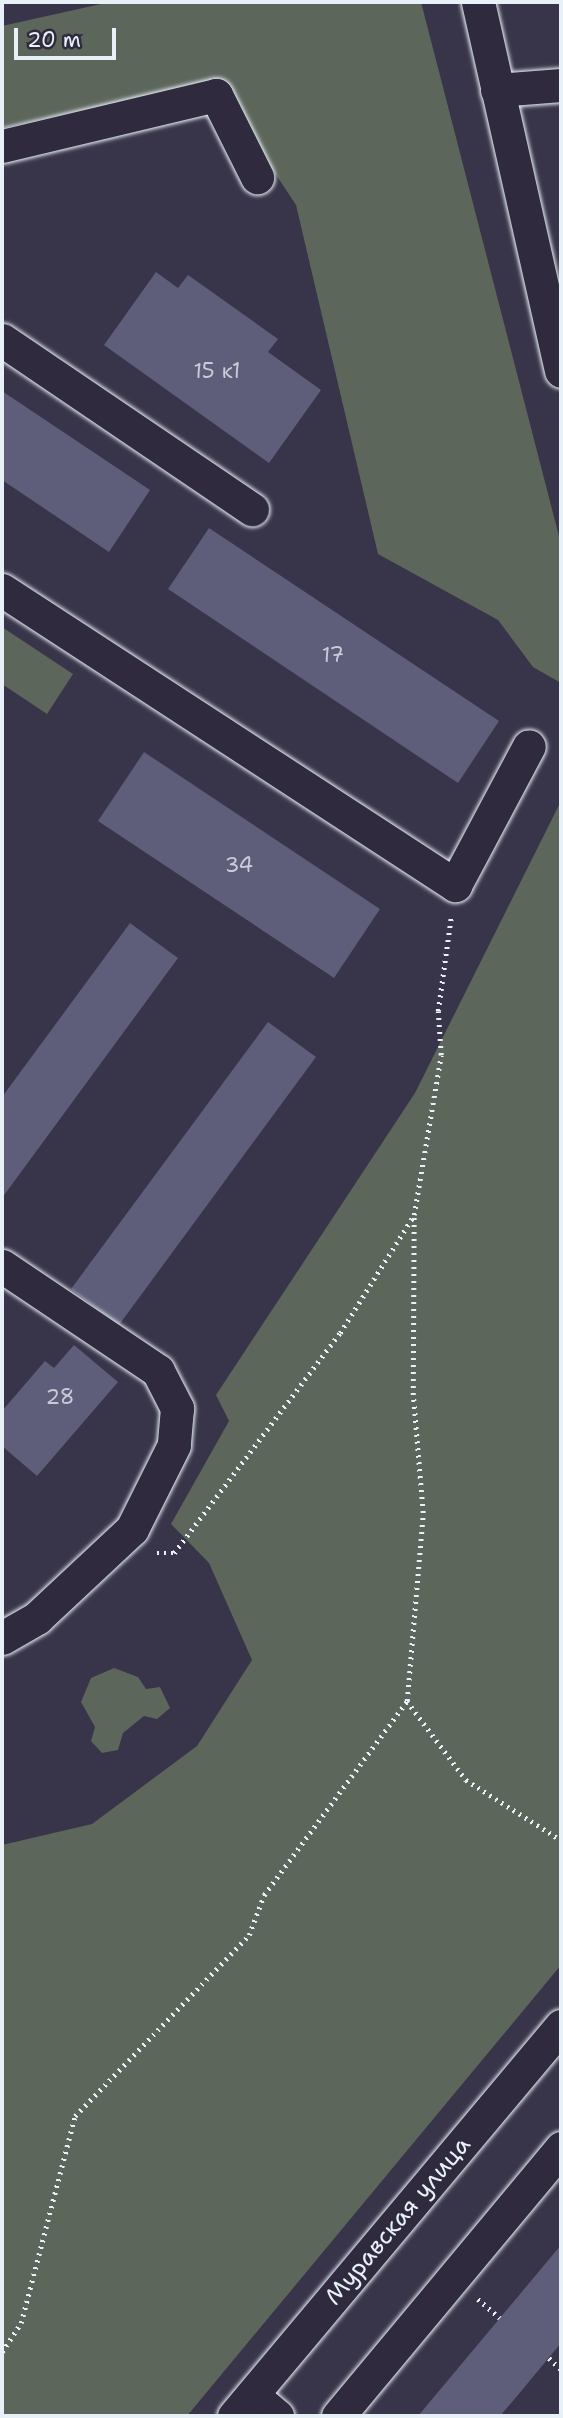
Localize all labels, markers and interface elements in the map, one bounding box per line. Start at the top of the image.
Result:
scale bar [18,14,119,58]
text: 20 m [27,26,81,54]
house number: 15 к1 [193,358,241,384]
house number: 17 [322,642,344,668]
house number: 34 [225,852,253,878]
house number: 28 [46,1384,74,1410]
street label: Муравская улица [319,2131,477,2311]

